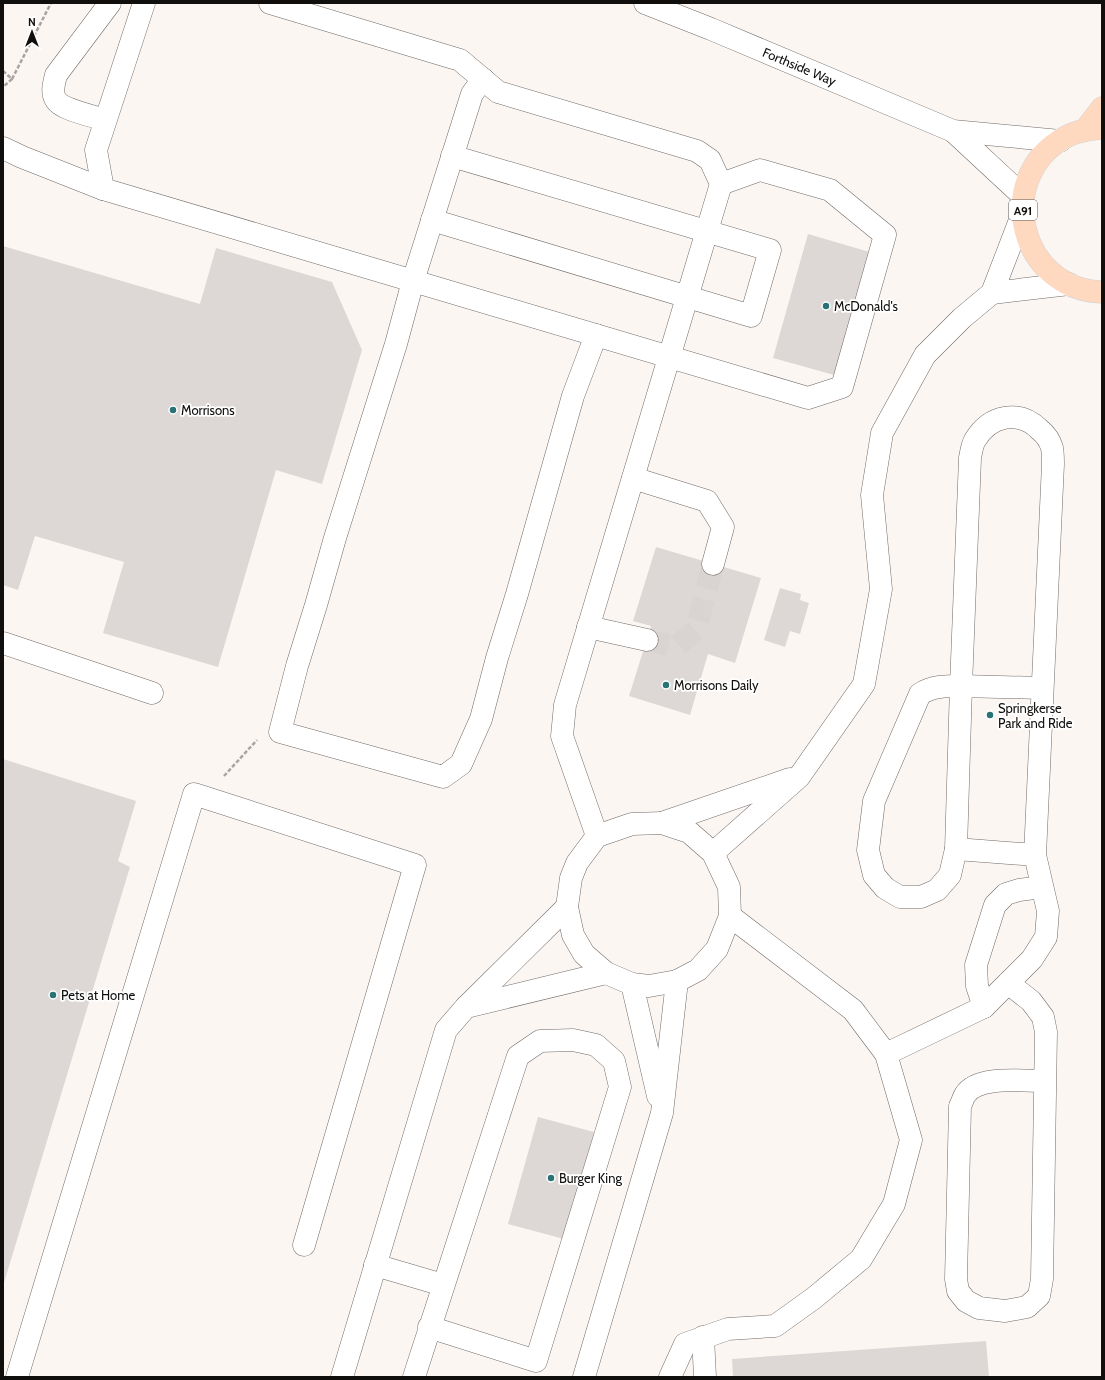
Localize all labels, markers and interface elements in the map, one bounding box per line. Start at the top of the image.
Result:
north arrow [12,12,52,52]
text: N [28,15,36,29]
street label: Forthside Way [760,44,839,89]
road number: A91 [1009,200,1037,220]
place label: McDonald's [834,298,899,314]
marker: McDonald's [821,301,831,311]
place label: Morrisons [181,402,235,418]
marker: Morrisons [168,405,178,415]
place label: Morrisons Daily [674,677,759,693]
marker: Morrisons Daily [661,680,671,690]
place label: Springkerse Park and Ride [998,700,1073,731]
marker: Springkerse Park and Ride [985,710,995,720]
place label: Pets at Home [61,987,136,1003]
marker: Pets at Home [48,990,58,1000]
place label: Burger King [559,1170,622,1186]
marker: Burger King [546,1173,556,1183]

